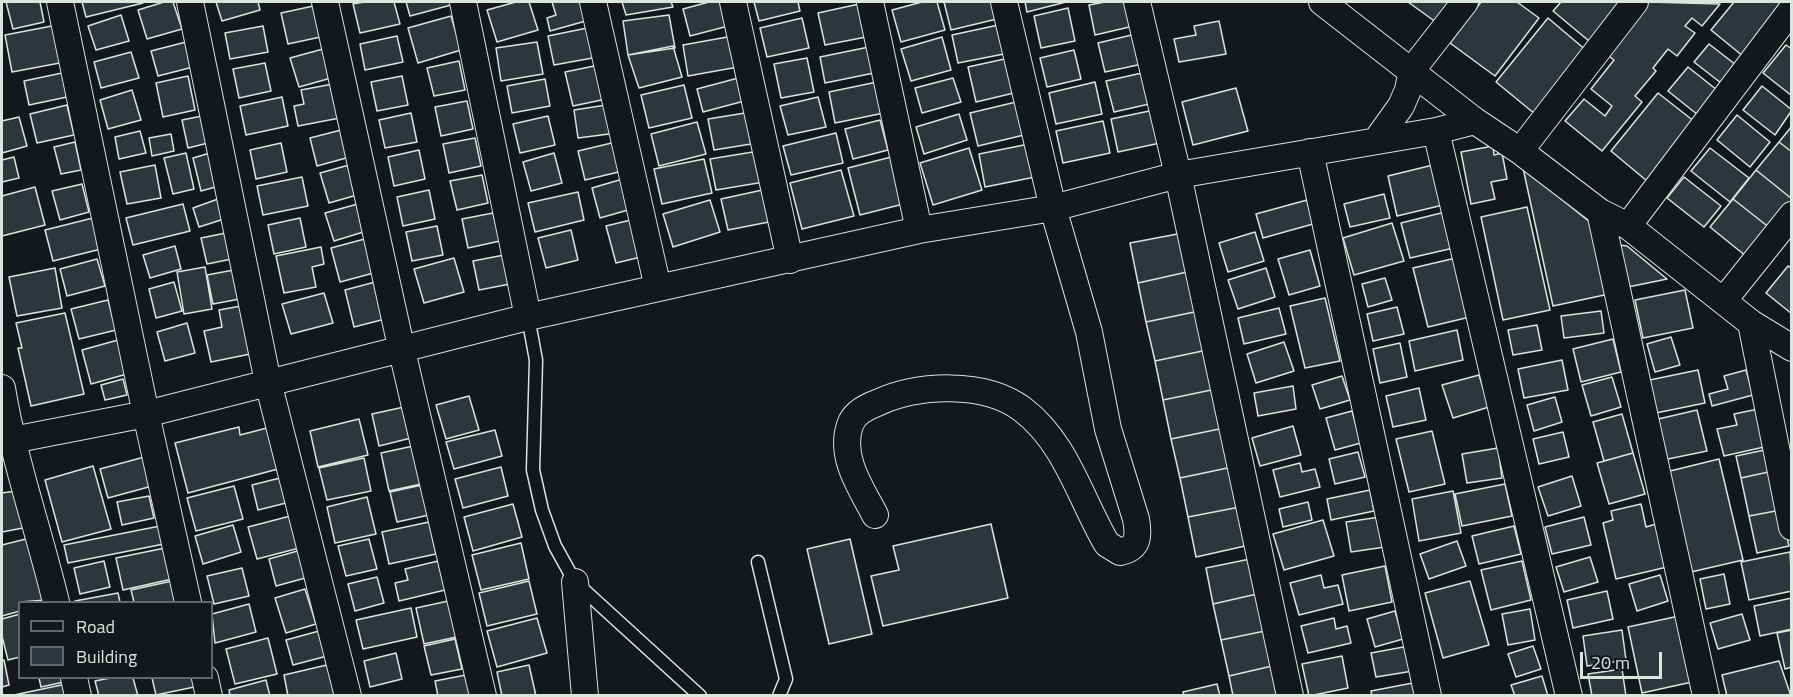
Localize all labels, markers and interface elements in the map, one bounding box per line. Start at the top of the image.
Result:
legend [18,601,213,679]
text: Road [76,613,115,640]
scale bar [1583,640,1666,678]
text: Building [76,643,137,670]
text: 20 m [1591,649,1630,676]

